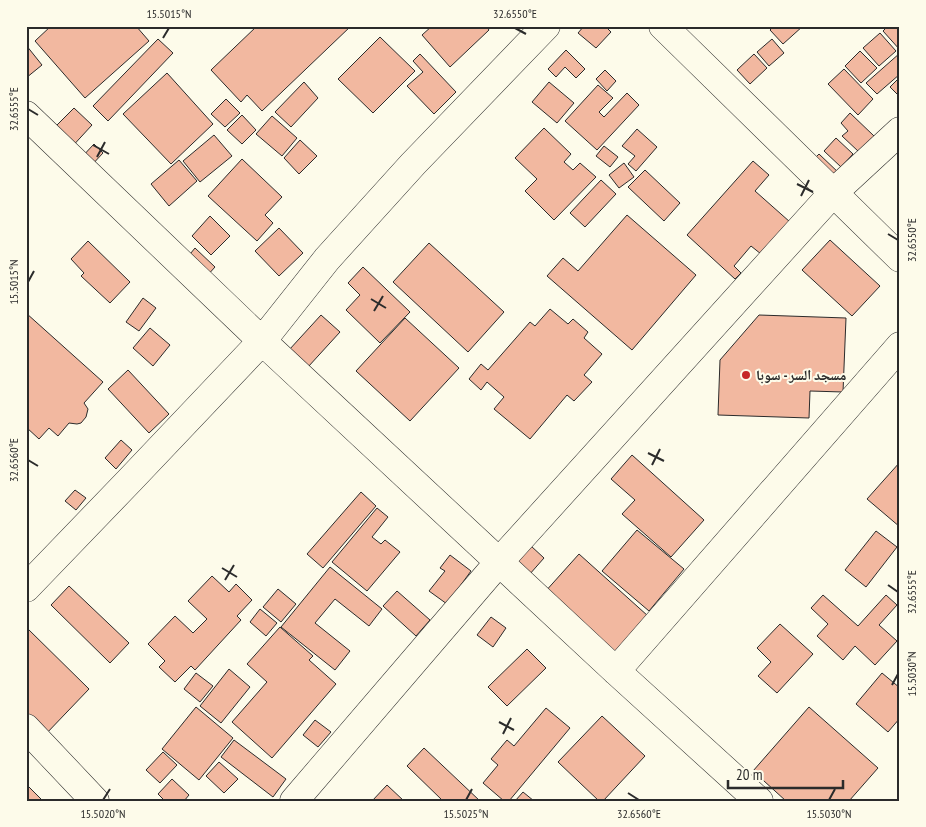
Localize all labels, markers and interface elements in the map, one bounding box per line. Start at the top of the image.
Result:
text: 15.5015°N [146,6,192,21]
text: 32.6550°E [493,6,537,21]
text: 32.6555°E [6,87,21,131]
text: 32.6550°E [904,218,919,262]
text: 15.5015°N [6,259,21,305]
place label: مسجد السر - سوبا [756,366,846,384]
marker: مسجد السر - سوبا [740,369,752,381]
text: 32.6560°E [6,438,21,482]
text: 32.6555°E [904,570,919,614]
text: 15.5030°N [904,651,919,697]
scale bar [728,757,844,789]
text: 20 m [736,765,762,784]
text: 15.5020°N [80,806,126,821]
text: 15.5025°N [443,806,489,821]
text: 32.6560°E [617,806,661,821]
text: 15.5030°N [806,806,852,821]

